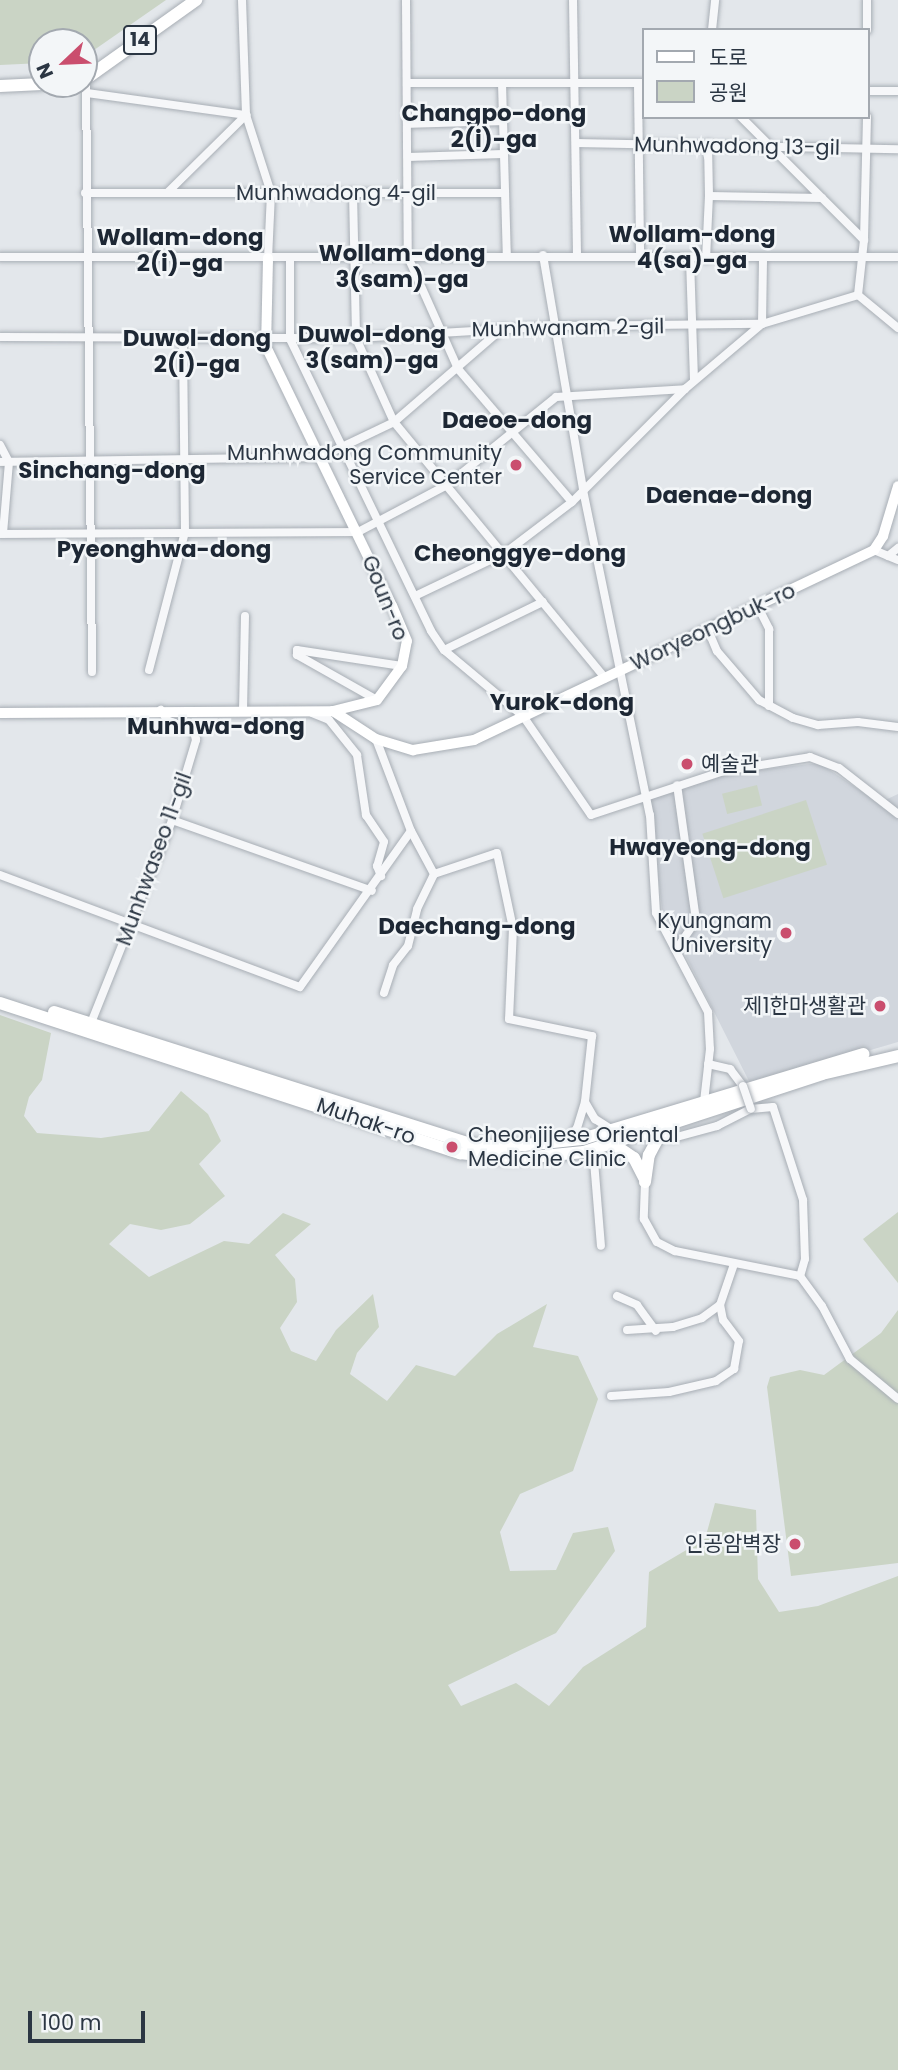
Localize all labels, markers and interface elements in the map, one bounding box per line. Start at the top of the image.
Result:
road number: 14 [122,24,158,56]
north arrow [28,28,98,98]
legend [642,28,870,119]
text: 도로 [709,43,748,72]
text: N [30,59,60,82]
text: 공원 [709,78,748,107]
district label: Changpo-dong 2(i)-ga [402,99,586,153]
street label: Munhwadong 13-gil [634,132,840,160]
street label: Munhwadong 4-gil [236,180,436,206]
district label: Wollam-dong 4(sa)-ga [608,220,776,274]
district label: Wollam-dong 2(i)-ga [96,223,264,277]
district label: Wollam-dong 3(sam)-ga [318,239,486,293]
street label: Munhwanam 2-gil [471,314,665,342]
district label: Duwol-dong 3(sam)-ga [298,320,446,374]
district label: Duwol-dong 2(i)-ga [123,324,271,378]
district label: Daeoe-dong [442,406,592,434]
place label: Munhwadong Community Service Center [227,440,502,490]
district label: Sinchang-dong [18,456,206,484]
marker: Munhwadong Community Service Center [508,457,524,473]
district label: Daenae-dong [646,481,812,509]
district label: Pyeonghwa-dong [57,535,271,563]
district label: Cheonggye-dong [414,539,626,567]
street label: Goun-ro [357,552,413,644]
street label: Woryeongbuk-ro [627,578,799,676]
district label: Yurok-dong [490,688,634,716]
district label: Munhwa-dong [127,712,305,740]
place label: 예술관 [701,751,759,777]
marker: 예술관 [679,756,695,772]
street label: Munhwaseo 11-gil [111,769,197,949]
district label: Hwayeong-dong [609,833,811,861]
place label: Kyungnam University [657,908,772,958]
district label: Daechang-dong [378,912,576,940]
marker: Kyungnam University [778,925,794,941]
place label: 제1한마생활관 [743,993,866,1019]
marker: 제1한마생활관 [872,998,888,1014]
street label: Muhak-ro [313,1092,419,1150]
place label: Cheonjijese Oriental Medicine Clinic [468,1122,679,1172]
marker: Cheonjijese Oriental Medicine Clinic [442,1137,462,1157]
place label: 인공암벽장 [684,1531,781,1557]
marker: 인공암벽장 [787,1536,803,1552]
scale bar [32,1996,149,2040]
text: 100 m [41,2008,101,2037]

